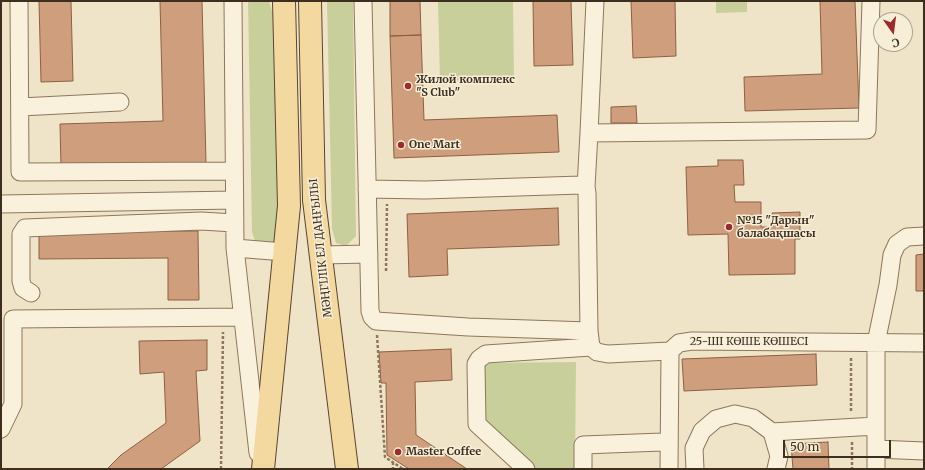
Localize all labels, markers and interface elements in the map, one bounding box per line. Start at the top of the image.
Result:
north arrow [873,12,913,52]
text: С [890,35,901,50]
place label: Жилой комплекс "S Club" [416,73,515,99]
marker: Жилой комплекс "S Club" [403,81,413,91]
place label: One Mart [409,138,460,152]
marker: One Mart [396,140,406,150]
street label: МӘҢГІЛІК ЕЛ ДАҢҒЫЛЫ [307,178,335,318]
place label: №15 "Дарын" балабақшасы [737,214,816,240]
marker: №15 "Дарын" балабақшасы [724,222,734,232]
street label: 25-ШІ КӨШЕ КӨШЕСІ [690,335,808,349]
scale bar [785,432,893,458]
text: 50 m [790,439,819,454]
place label: Master Coffee [406,445,481,459]
marker: Master Coffee [393,447,403,457]

